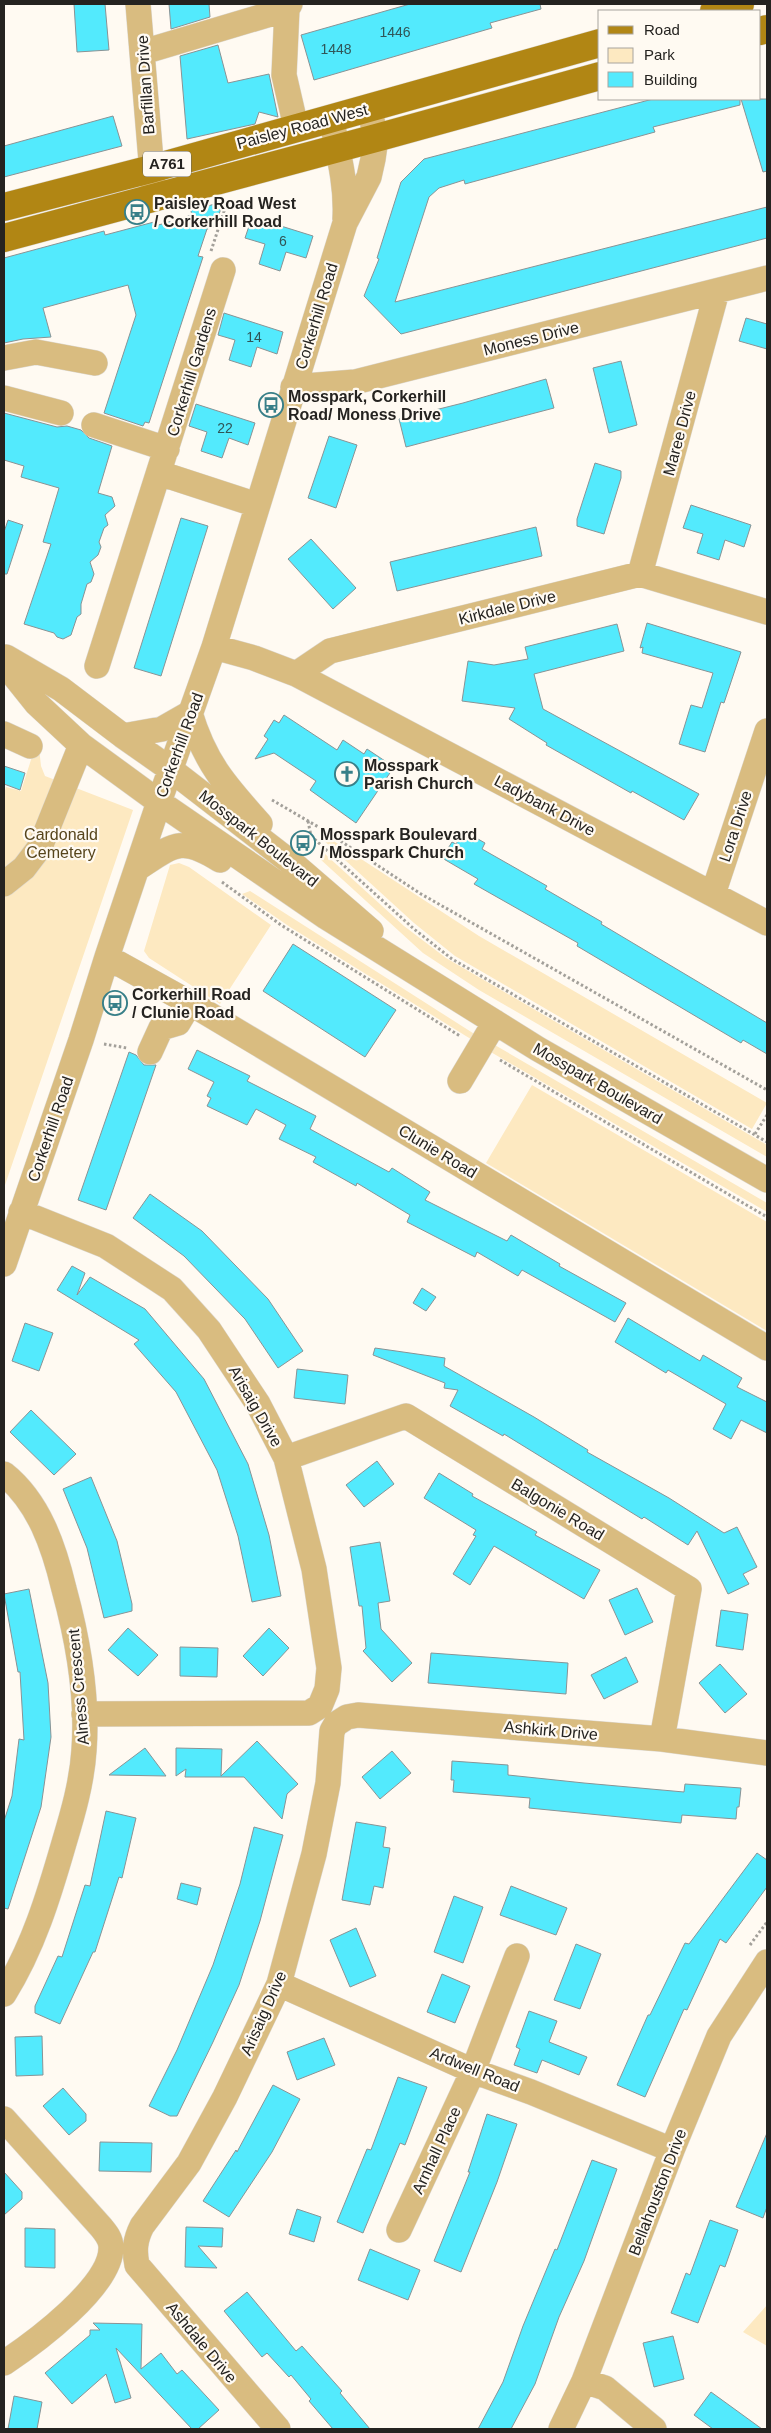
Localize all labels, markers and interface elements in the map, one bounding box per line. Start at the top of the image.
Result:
legend [598,10,761,100]
text: Road [644,21,680,38]
house number: 1446 [379,24,411,40]
street label: Barfillan Drive [134,35,157,135]
house number: 1448 [320,41,352,57]
text: Park [644,46,675,63]
text: Building [644,71,697,88]
street label: Paisley Road West [235,101,370,152]
road number: A761 [143,152,191,176]
place label: Paisley Road West / Corkerhill Road [154,195,297,230]
bus stop icon: Paisley Road West / Corkerhill Road [124,199,150,225]
house number: 6 [279,233,287,249]
street label: Corkerhill Road [292,261,341,371]
street label: Corkerhill Gardens [164,306,219,438]
street label: Moness Drive [482,318,581,359]
house number: 14 [246,329,262,345]
place label: Mosspark, Corkerhill Road/ Moness Drive [288,388,446,423]
street label: Maree Drive [660,389,699,477]
bus stop icon: Mosspark, Corkerhill Road/ Moness Drive [258,392,284,418]
house number: 22 [217,420,233,436]
street label: Kirkdale Drive [457,587,558,628]
street label: Corkerhill Road [153,690,206,800]
place label: Mosspark Parish Church [364,757,473,792]
church icon: Mosspark Parish Church [334,761,360,787]
street label: Ladybank Drive [492,772,598,839]
street label: Mosspark Boulevard [196,787,321,890]
street label: Lora Drive [716,788,755,864]
park label: Cardonald Cemetery [24,826,98,861]
place label: Mosspark Boulevard / Mosspark Church [320,826,477,861]
bus stop icon: Mosspark Boulevard / Mosspark Church [290,830,316,856]
place label: Corkerhill Road / Clunie Road [132,986,251,1021]
bus stop icon: Corkerhill Road / Clunie Road [102,990,128,1016]
street label: Mosspark Boulevard [530,1040,665,1127]
street label: Corkerhill Road [24,1074,76,1184]
street label: Clunie Road [396,1121,480,1181]
street label: Arisaig Drive [226,1363,286,1450]
street label: Balgonie Road [508,1475,607,1544]
street label: Alness Crescent [65,1628,92,1746]
street label: Ashkirk Drive [503,1718,599,1743]
street label: Arisaig Drive [237,1968,290,2058]
street label: Ardwell Road [428,2044,522,2095]
street label: Arnhall Place [409,2104,464,2197]
street label: Bellahouston Drive [625,2126,690,2258]
street label: Ashdale Drive [163,2299,240,2386]

